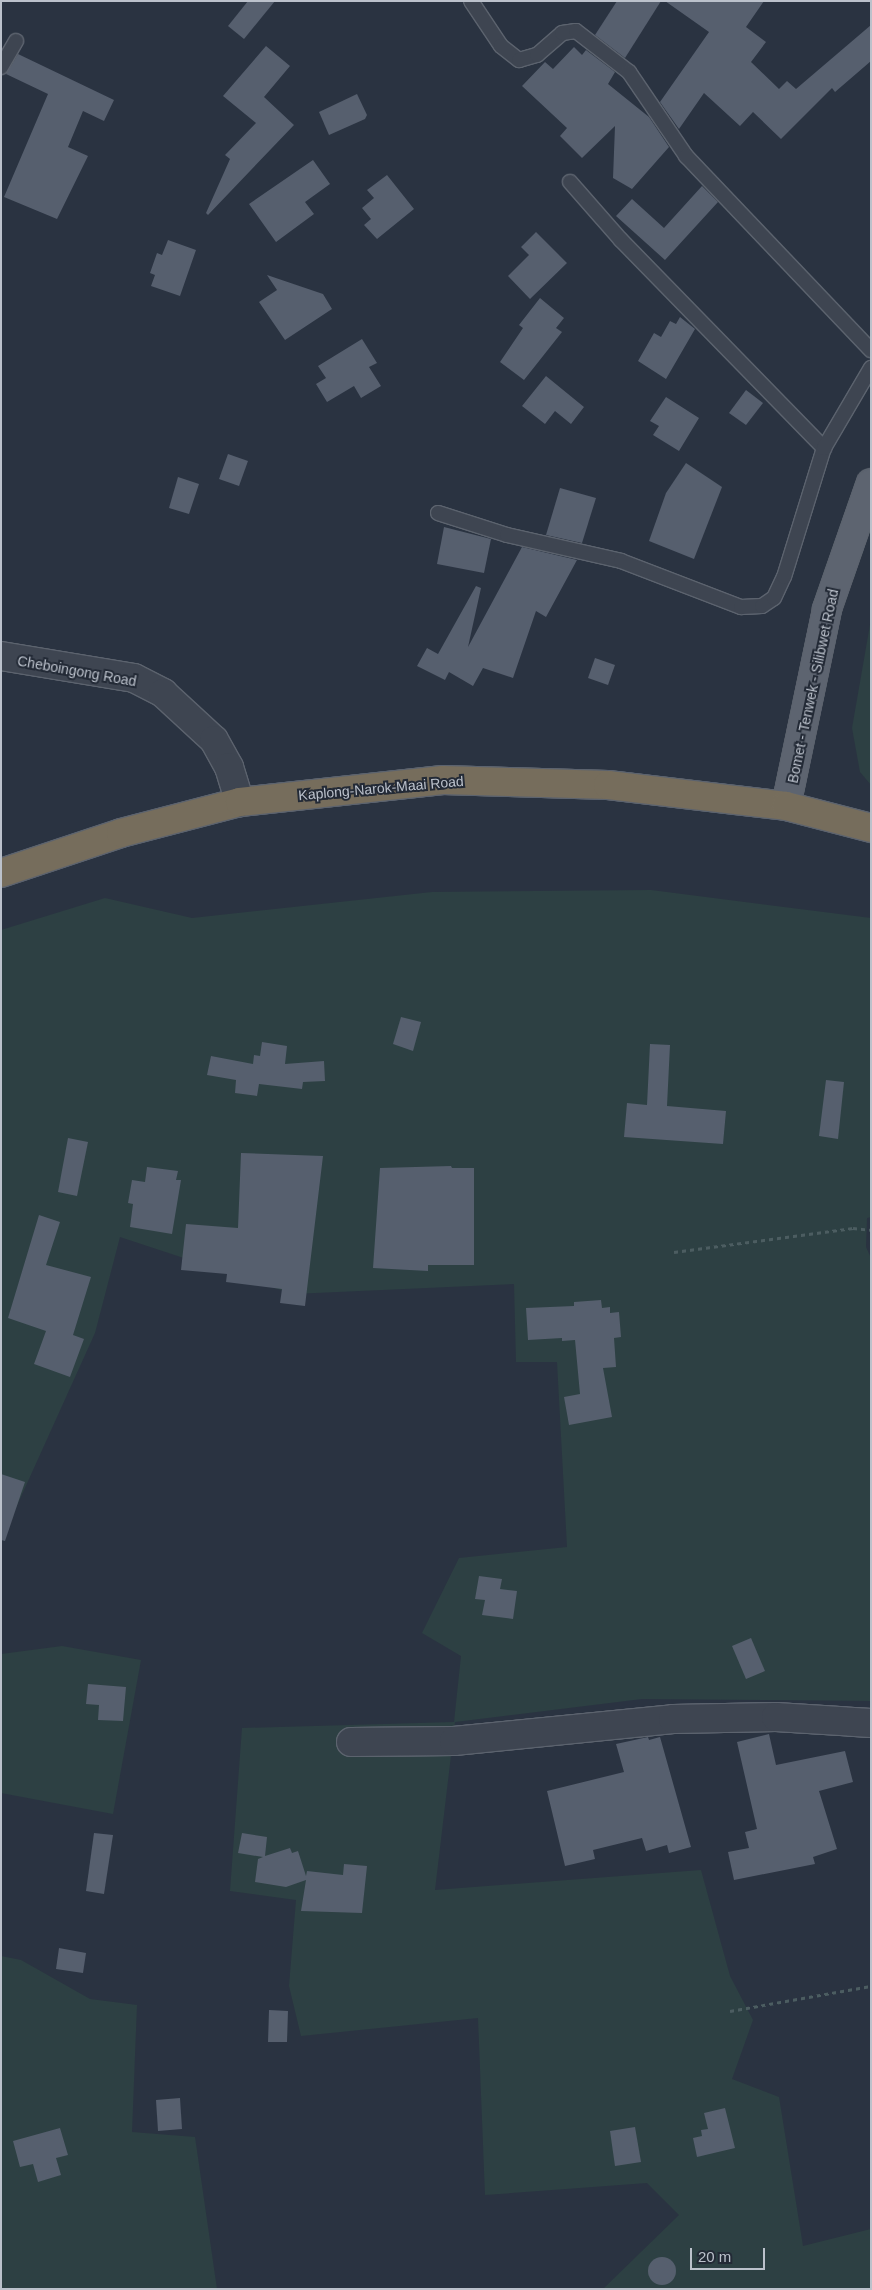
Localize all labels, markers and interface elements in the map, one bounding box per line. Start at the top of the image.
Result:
street label: Bomet - Tenwek - Silibwet Road [784,587,842,785]
street label: Cheboingong Road [16,652,138,690]
street label: Kaplong-Narok-Maai Road [298,772,464,804]
scale bar [692,2238,767,2270]
text: 20 m [698,2248,731,2265]

